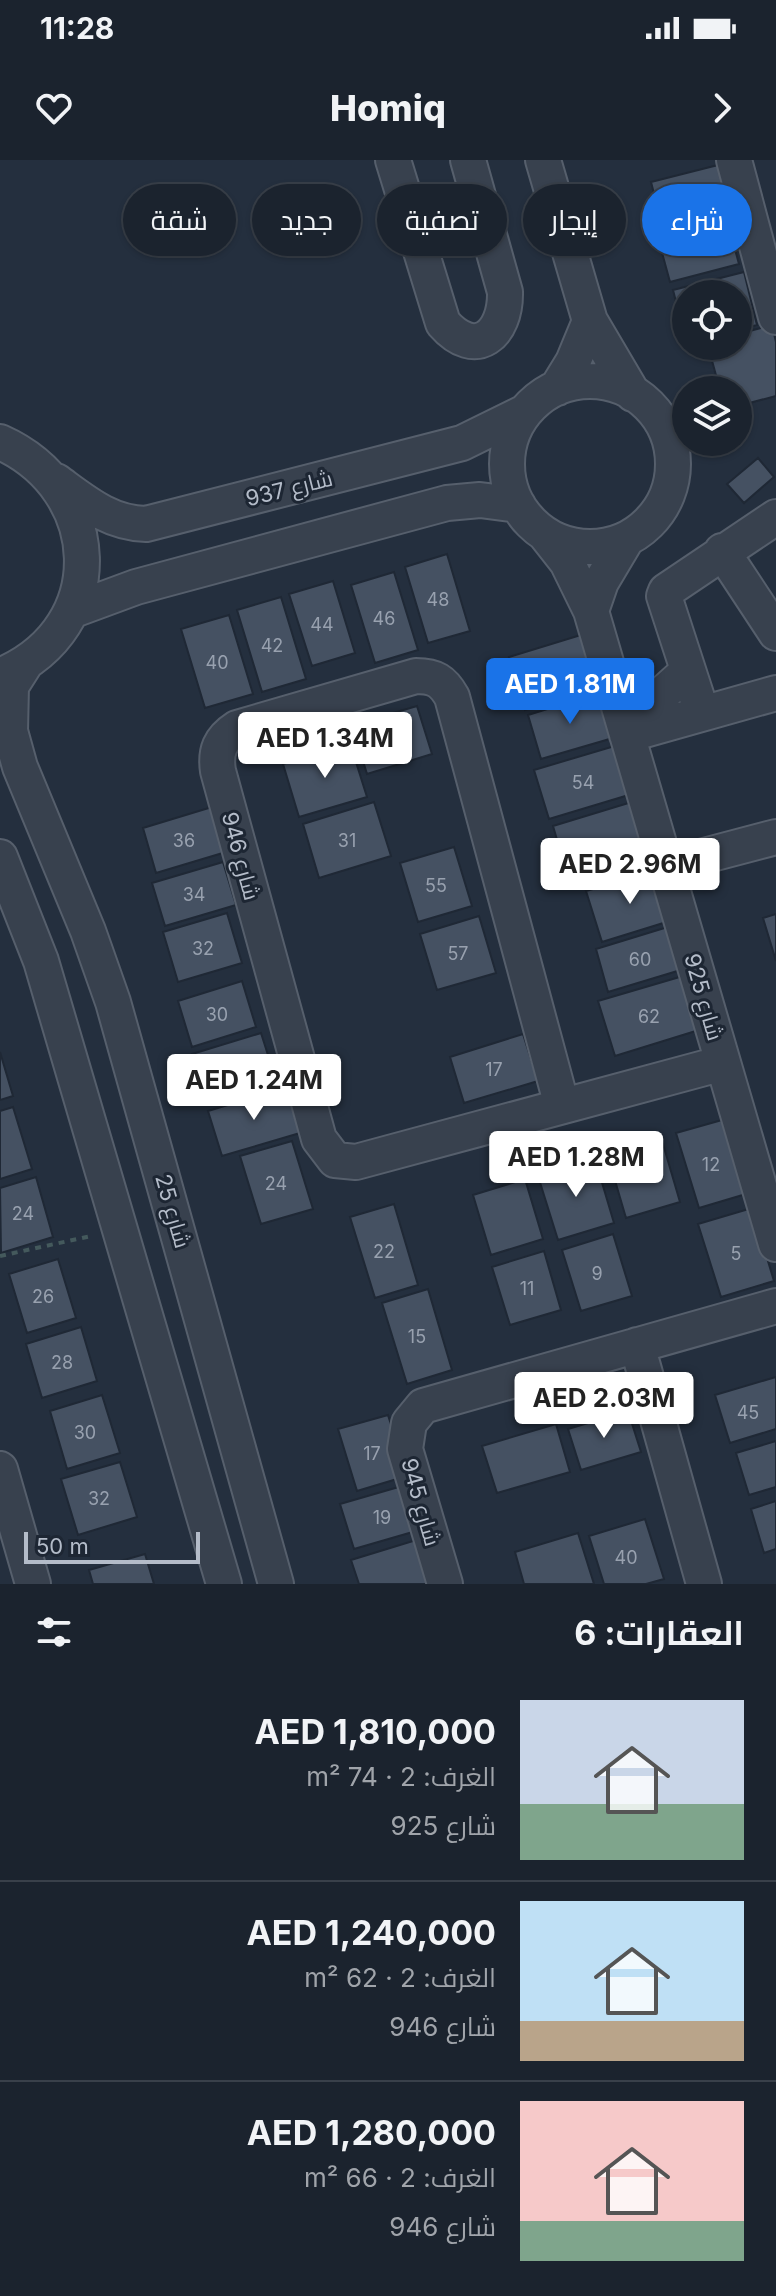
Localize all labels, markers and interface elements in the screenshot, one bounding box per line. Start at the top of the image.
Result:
text: 11:28 [40,10,114,46]
icon: heart [32,86,76,130]
text: Homiq [330,86,446,130]
icon: forward [700,86,744,130]
chip: شقة [123,184,236,256]
chip: جديد [252,184,361,256]
chip: تصفية [377,184,507,256]
chip: إيجار [523,184,626,256]
chip: شراء [642,184,752,256]
map controls [672,280,752,456]
button: locate [672,280,752,360]
button: layers [672,376,752,456]
street label: شارع 937 [243,465,336,513]
house number: 48 [427,589,449,610]
house number: 46 [373,608,395,629]
house number: 44 [310,614,334,635]
house number: 42 [261,635,283,656]
house number: 40 [206,652,228,673]
pin: AED 1.81M [478,658,662,726]
text: AED 1.81M [504,668,636,699]
pin: AED 1.34M [233,712,417,780]
text: AED 1.34M [256,722,394,753]
house number: 54 [572,772,594,793]
street label: شارع 946 [215,809,265,903]
house number: 36 [173,830,195,851]
house number: 31 [338,830,356,851]
pin: AED 2.96M [538,838,722,906]
text: AED 2.96M [559,848,701,879]
house number: 55 [425,875,447,896]
house number: 34 [183,884,205,905]
house number: 32 [192,938,214,959]
house number: 57 [447,943,469,964]
house number: 60 [629,949,651,970]
street label: شارع 925 [677,951,729,1044]
house number: 30 [206,1004,228,1025]
house number: 62 [638,1006,660,1027]
pin: AED 1.24M [162,1054,346,1122]
house number: 17 [485,1059,503,1080]
text: AED 1.24M [185,1064,323,1095]
pin: AED 1.28M [484,1131,668,1199]
text: AED 1.28M [507,1141,645,1172]
house number: 12 [702,1154,720,1175]
street label: شارع 25 [148,1171,196,1251]
house number: 24 [265,1173,287,1194]
house number: 24 [12,1203,34,1224]
house number: 22 [373,1241,395,1262]
house number: 5 [731,1243,741,1264]
house number: 9 [591,1263,603,1284]
house number: 11 [520,1278,534,1299]
house number: 26 [32,1286,54,1307]
house number: 15 [408,1326,426,1347]
house number: 28 [51,1352,73,1373]
pin: AED 2.03M [512,1372,696,1440]
text: AED 2.03M [533,1382,675,1413]
house number: 45 [737,1402,759,1423]
house number: 30 [74,1422,96,1443]
house number: 17 [363,1443,381,1464]
street label: شارع 945 [394,1455,446,1549]
house number: 32 [88,1488,110,1509]
house number: 19 [373,1507,391,1528]
scale bar [24,1528,200,1564]
text: 50 m [36,1533,89,1559]
house number: 40 [615,1547,637,1568]
icon: filters [32,1610,76,1654]
text: العقارات: 6 [574,1612,744,1653]
text: AED 1,810,000 [254,1711,496,1752]
icon: home [584,1732,680,1828]
text: الغرف: 2 · 74 m² [306,1761,496,1792]
text: شارع 925 [391,1810,496,1841]
text: AED 1,240,000 [246,1912,496,1953]
icon: home [584,1933,680,2029]
text: الغرف: 2 · 62 m² [304,1962,496,1993]
text: شارع 946 [389,2011,496,2042]
text: AED 1,280,000 [247,2112,496,2153]
icon: home [584,2133,680,2229]
text: الغرف: 2 · 66 m² [304,2162,496,2193]
text: شارع 946 [389,2211,496,2242]

